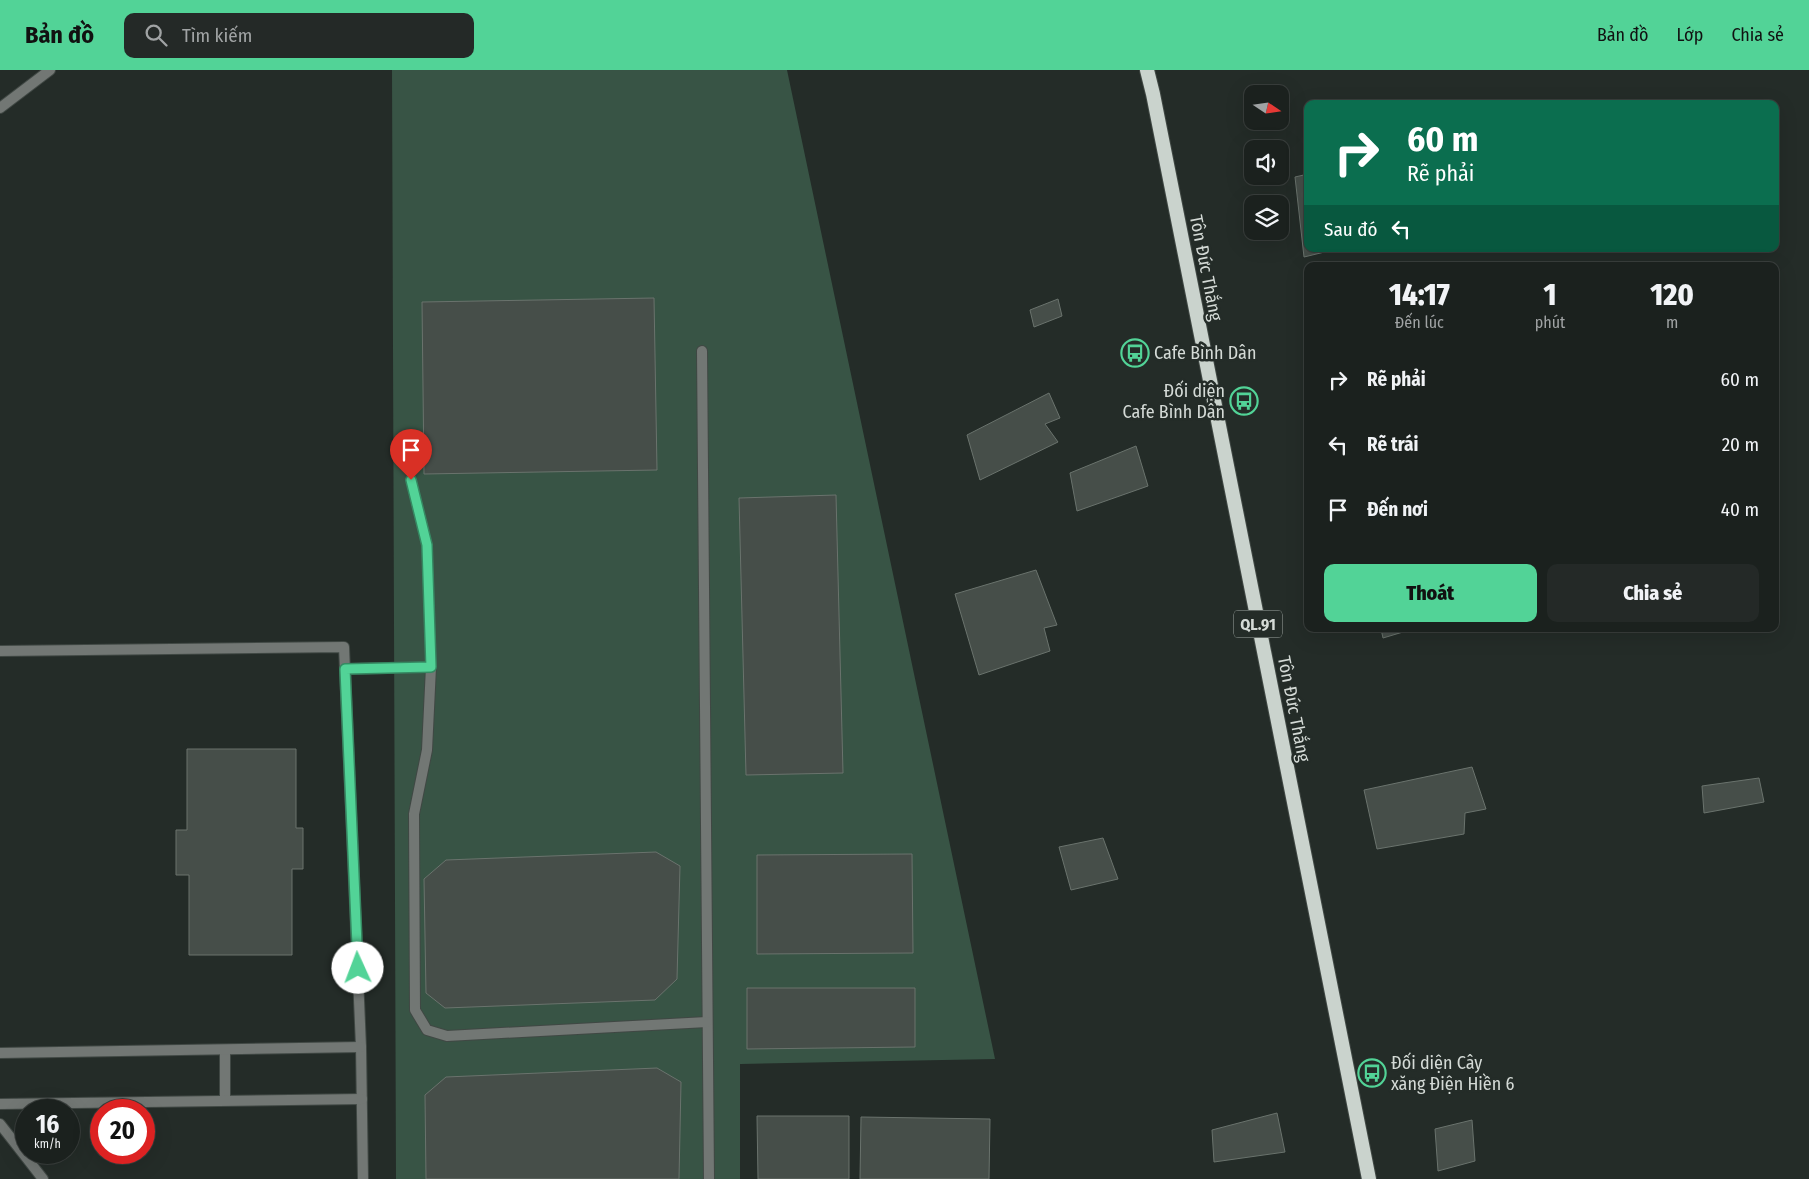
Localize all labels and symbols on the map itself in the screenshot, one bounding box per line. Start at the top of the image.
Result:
north arrow [1244,85,1289,130]
street label: Tôn Đức Thắng [1185,213,1228,323]
bus stop icon: Cafe Bình Dân [1120,338,1150,368]
place label: Cafe Bình Dân [1154,342,1256,364]
place label: Đối diện Cafe Bình Dân [1123,380,1225,423]
bus stop icon: Đối diện Cafe Bình Dân [1229,386,1259,416]
pin [390,429,432,480]
road number: QL.91 [1234,610,1282,638]
street label: Tôn Đức Thắng [1273,654,1316,764]
position arrow [331,941,383,993]
place label: Đối diện Cây xăng Điện Hiền 6 [1391,1052,1514,1095]
bus stop icon: Đối diện Cây xăng Điện Hiền 6 [1357,1058,1387,1088]
speed limit sign: 20 [90,1099,155,1164]

